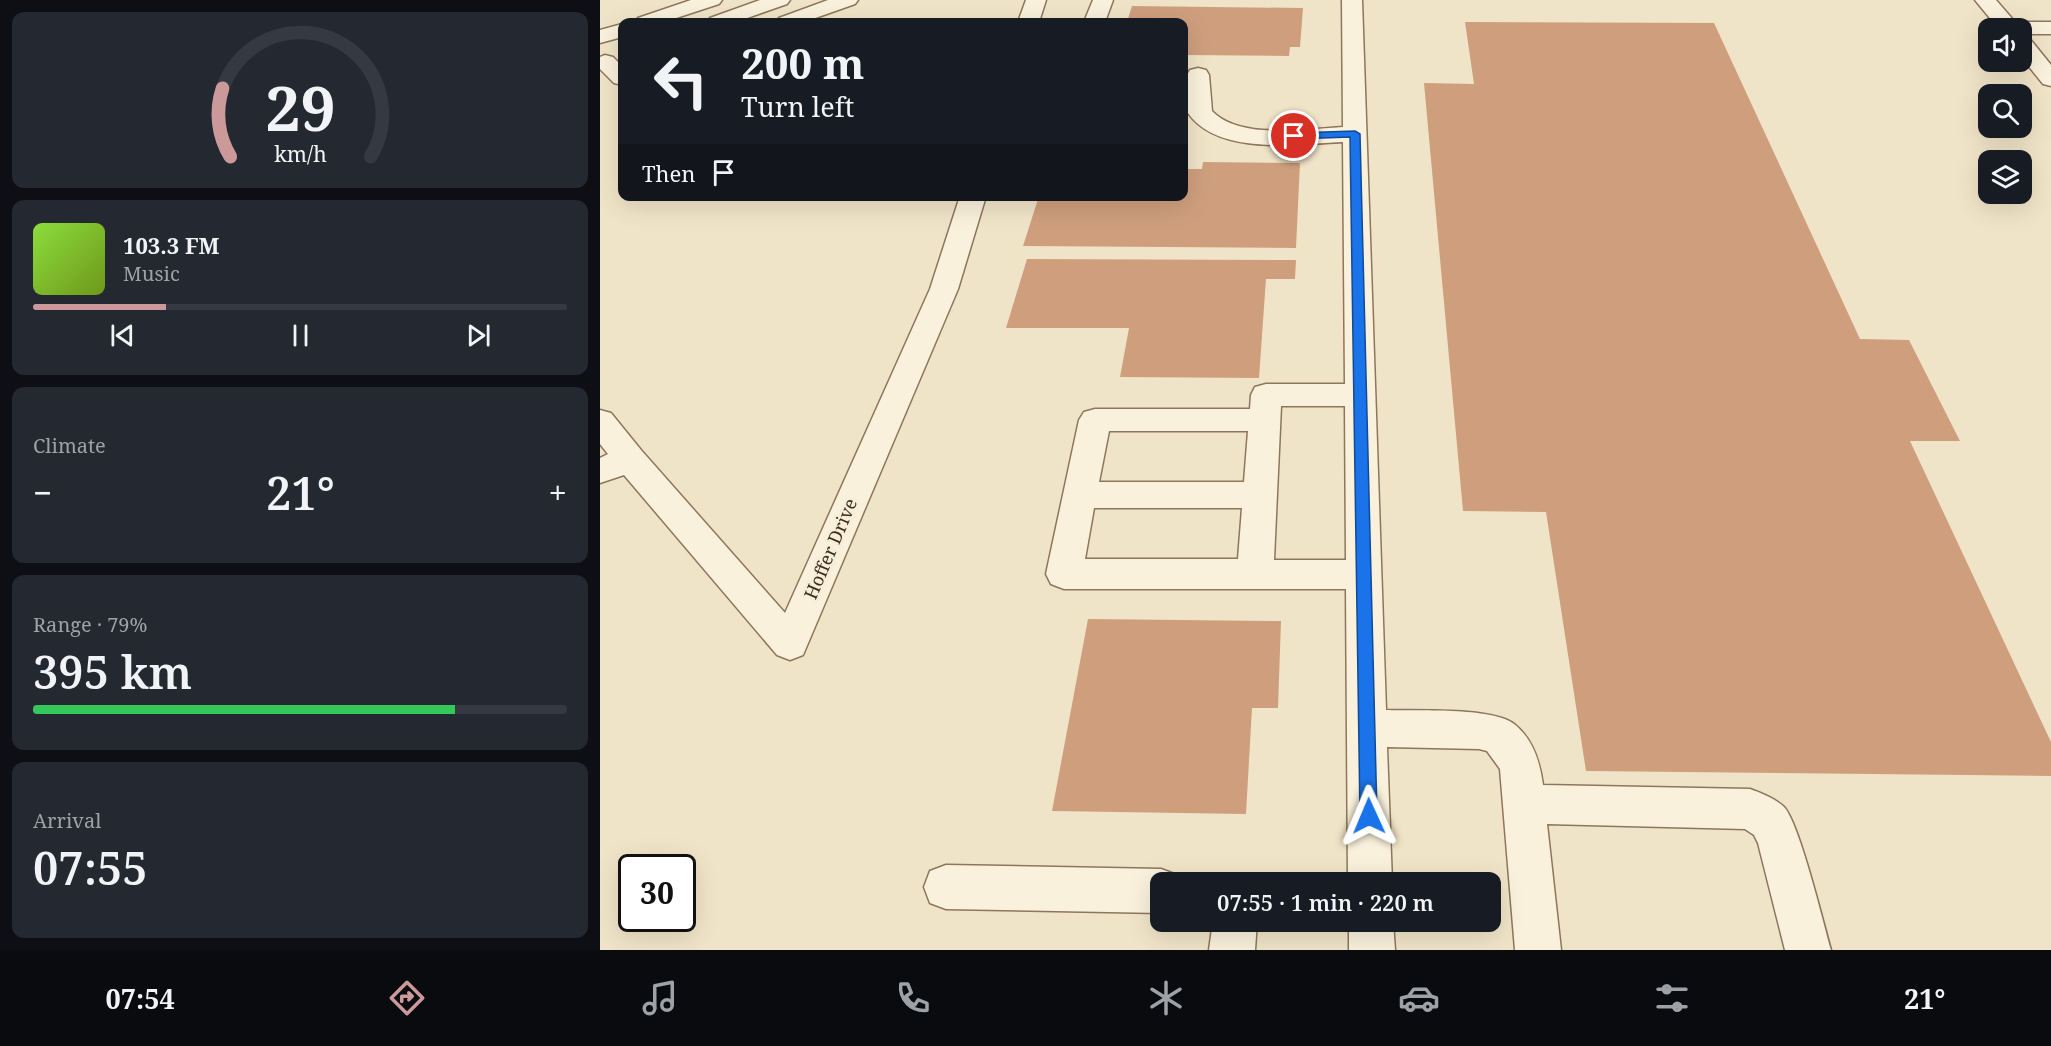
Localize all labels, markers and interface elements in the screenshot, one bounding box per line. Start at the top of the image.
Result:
map controls [1978,18,2032,204]
button: sound [1978,18,2032,72]
text: 200 m [741,34,865,91]
icon: left [642,42,720,120]
text: 29 [265,64,335,149]
button: search [1978,84,2032,138]
text: Turn left [741,88,854,125]
pin [1268,110,1319,161]
icon: arrive [1277,119,1310,152]
text: km/h [274,139,327,168]
button: layers [1978,150,2032,204]
icon: arrive [707,156,740,189]
text: Then [642,158,695,188]
text: 103.3 FM [123,230,220,260]
text: Music [123,260,180,287]
icon: previous [106,319,139,352]
icon: pause [284,319,317,352]
icon: next [462,319,495,352]
text: Climate [33,432,106,459]
text: 21° [266,462,335,523]
text: − [33,470,52,515]
text: + [549,470,567,515]
street label: Hoffer Drive [798,494,862,603]
text: Range · 79% [33,611,147,638]
text: 395 km [33,641,192,702]
position arrow [1337,784,1401,848]
text: Arrival [33,807,101,834]
text: 07:55 [33,837,148,898]
speed limit sign: 30 [618,854,696,932]
text: 07:55 · 1 min · 220 m [1217,887,1434,917]
icon: directions [386,977,428,1019]
icon: music [639,977,681,1019]
icon: phone [892,977,934,1019]
icon: climate [1145,977,1187,1019]
icon: car [1398,977,1440,1019]
icon: filters [1651,977,1693,1019]
text: 07:54 [106,980,175,1017]
text: 21° [1904,980,1945,1017]

